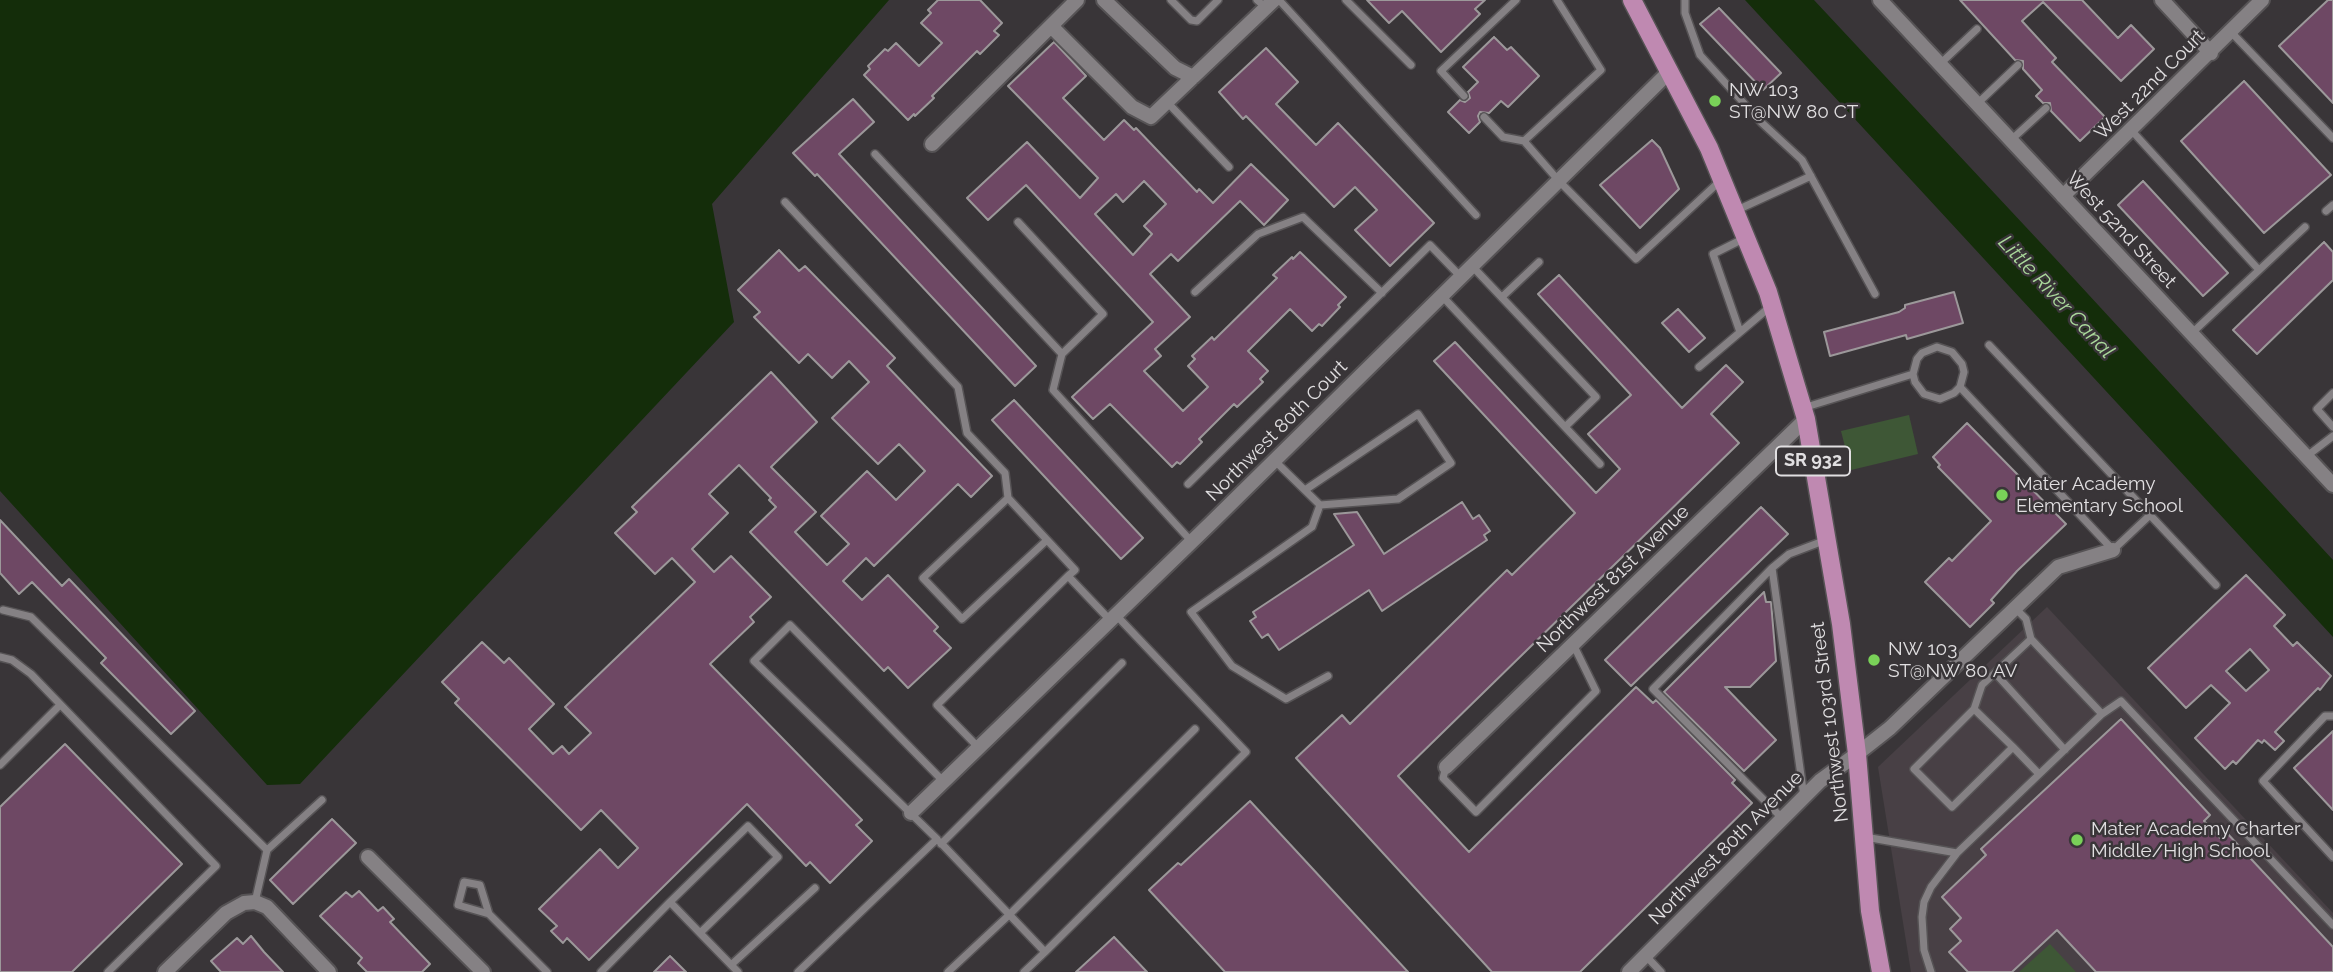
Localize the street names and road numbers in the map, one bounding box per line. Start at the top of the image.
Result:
street label: West 22nd Court [2090,25,2210,145]
street label: West 52nd Street [2061,167,2181,293]
street label: Northwest 80th Court [1202,356,1352,506]
road number: SR 932 [1776,447,1850,476]
street label: Northwest 81st Avenue [1532,500,1694,658]
street label: Northwest 103rd Street [1806,620,1854,824]
street label: Northwest 80th Avenue [1644,766,1808,930]

